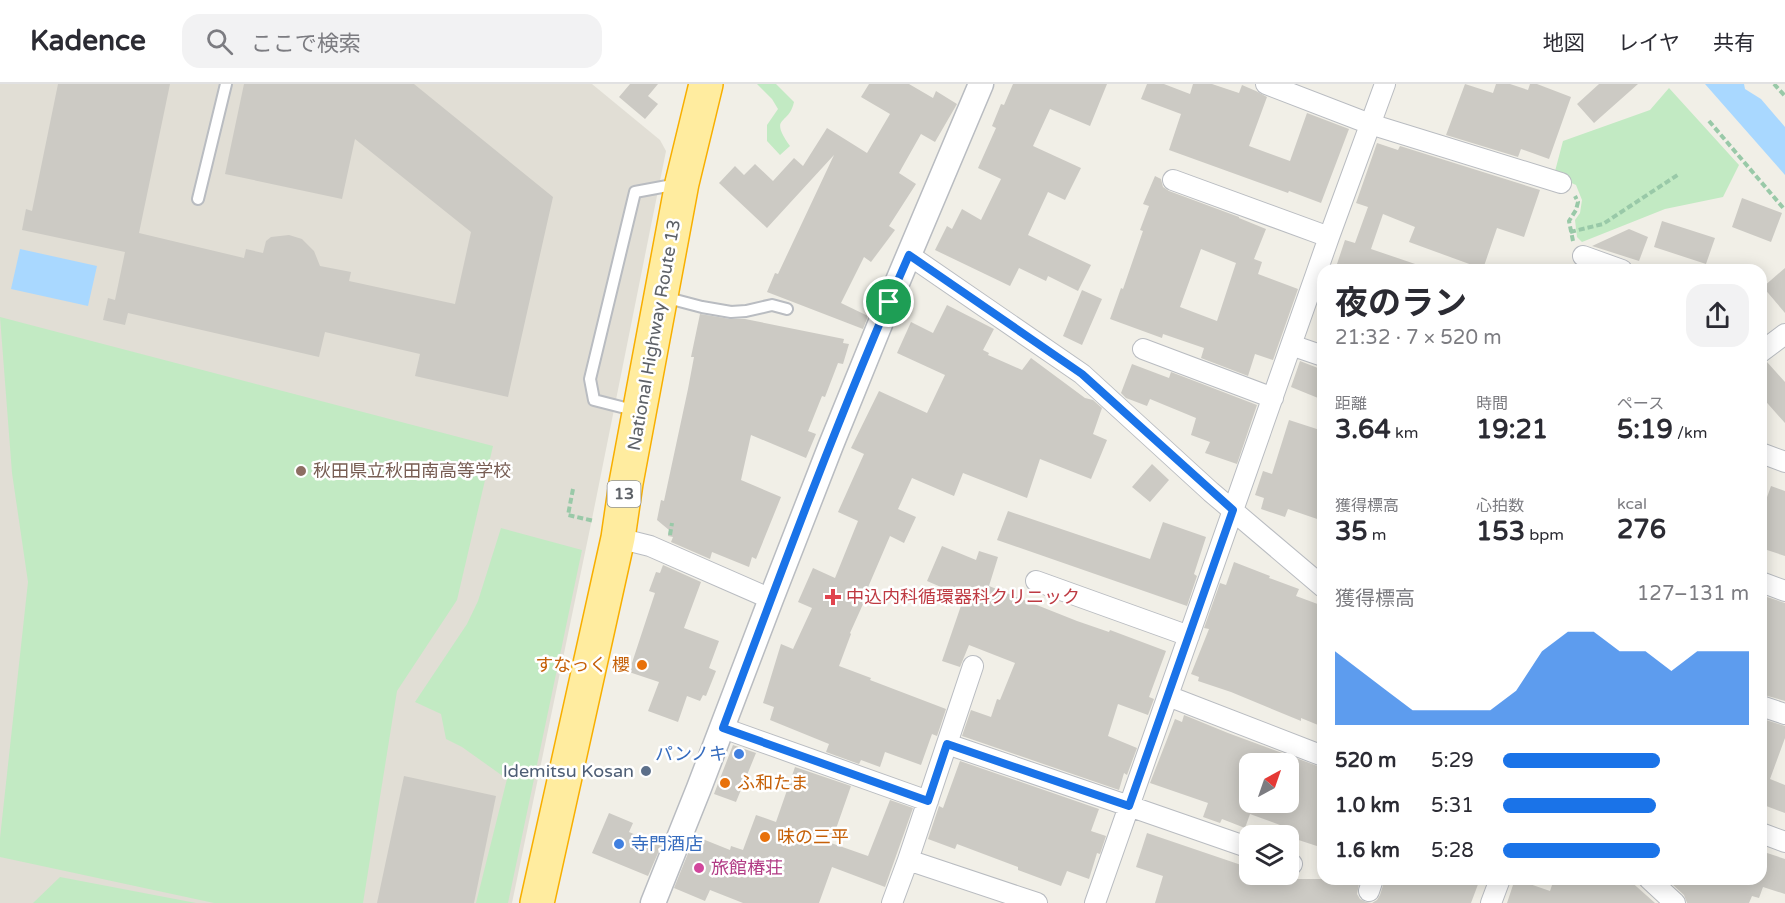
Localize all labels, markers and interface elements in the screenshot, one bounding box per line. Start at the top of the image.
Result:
search box [182,14,602,68]
text: Kadence [30,24,146,58]
icon: search [203,25,236,58]
text: ここで検索 [251,31,361,57]
text: 地図 [1543,31,1585,56]
text: レイヤ [1618,31,1680,56]
text: 共有 [1713,31,1755,56]
street label: National Highway Route 13 [623,218,685,452]
pin [863,276,914,327]
text: 夜のラン [1335,284,1467,323]
button: share [1686,284,1749,347]
icon: arrive [872,285,905,318]
text: 21:32 · 7 × 520 m [1335,326,1502,350]
text: 距離 [1335,394,1367,414]
text: 時間 [1476,394,1508,414]
text: ペース [1617,394,1664,414]
text: 3.64 [1335,414,1391,445]
text: 19:21 [1476,414,1548,445]
text: 5:19 [1617,414,1673,445]
text: km [1391,423,1418,443]
text: /km [1673,423,1707,443]
place label: 秋田県立秋田南高等学校 [313,460,511,482]
marker: 秋田県立秋田南高等学校 [294,464,308,478]
road number: 13 [608,481,640,507]
text: kcal [1617,494,1647,514]
text: 獲得標高 [1335,496,1399,516]
text: 心拍数 [1476,496,1524,516]
text: 276 [1617,514,1666,545]
text: 35 [1335,516,1368,547]
text: 153 [1476,516,1525,547]
text: m [1368,525,1387,545]
text: bpm [1525,525,1564,545]
text: 127–131 m [1637,582,1749,606]
place label: 中込内科循環器科クリニック [846,586,1080,608]
text: 獲得標高 [1335,587,1415,611]
marker: 中込内科循環器科クリニック [824,588,842,606]
place label: すなっく 櫻 [535,654,630,676]
marker: すなっく 櫻 [635,658,649,672]
place label: パンノキ [655,743,727,765]
marker: パンノキ [732,747,746,761]
text: 520 m [1335,749,1396,773]
text: 5:29 [1431,749,1474,773]
north arrow [1239,753,1299,813]
map controls [1239,753,1299,885]
place label: Idemitsu Kosan [503,760,634,782]
marker: Idemitsu Kosan [639,764,653,778]
place label: ふ和たま [737,772,808,794]
marker: ふ和たま [718,776,732,790]
text: 1.0 km [1335,794,1400,818]
text: 5:31 [1431,794,1474,818]
button: layers [1239,825,1299,885]
place label: 味の三平 [777,826,849,848]
marker: 味の三平 [758,830,772,844]
place label: 寺門酒店 [631,833,703,855]
marker: 寺門酒店 [612,837,626,851]
text: 1.6 km [1335,839,1400,863]
text: 5:28 [1431,839,1474,863]
place label: 旅館椿荘 [711,857,783,879]
marker: 旅館椿荘 [692,861,706,875]

